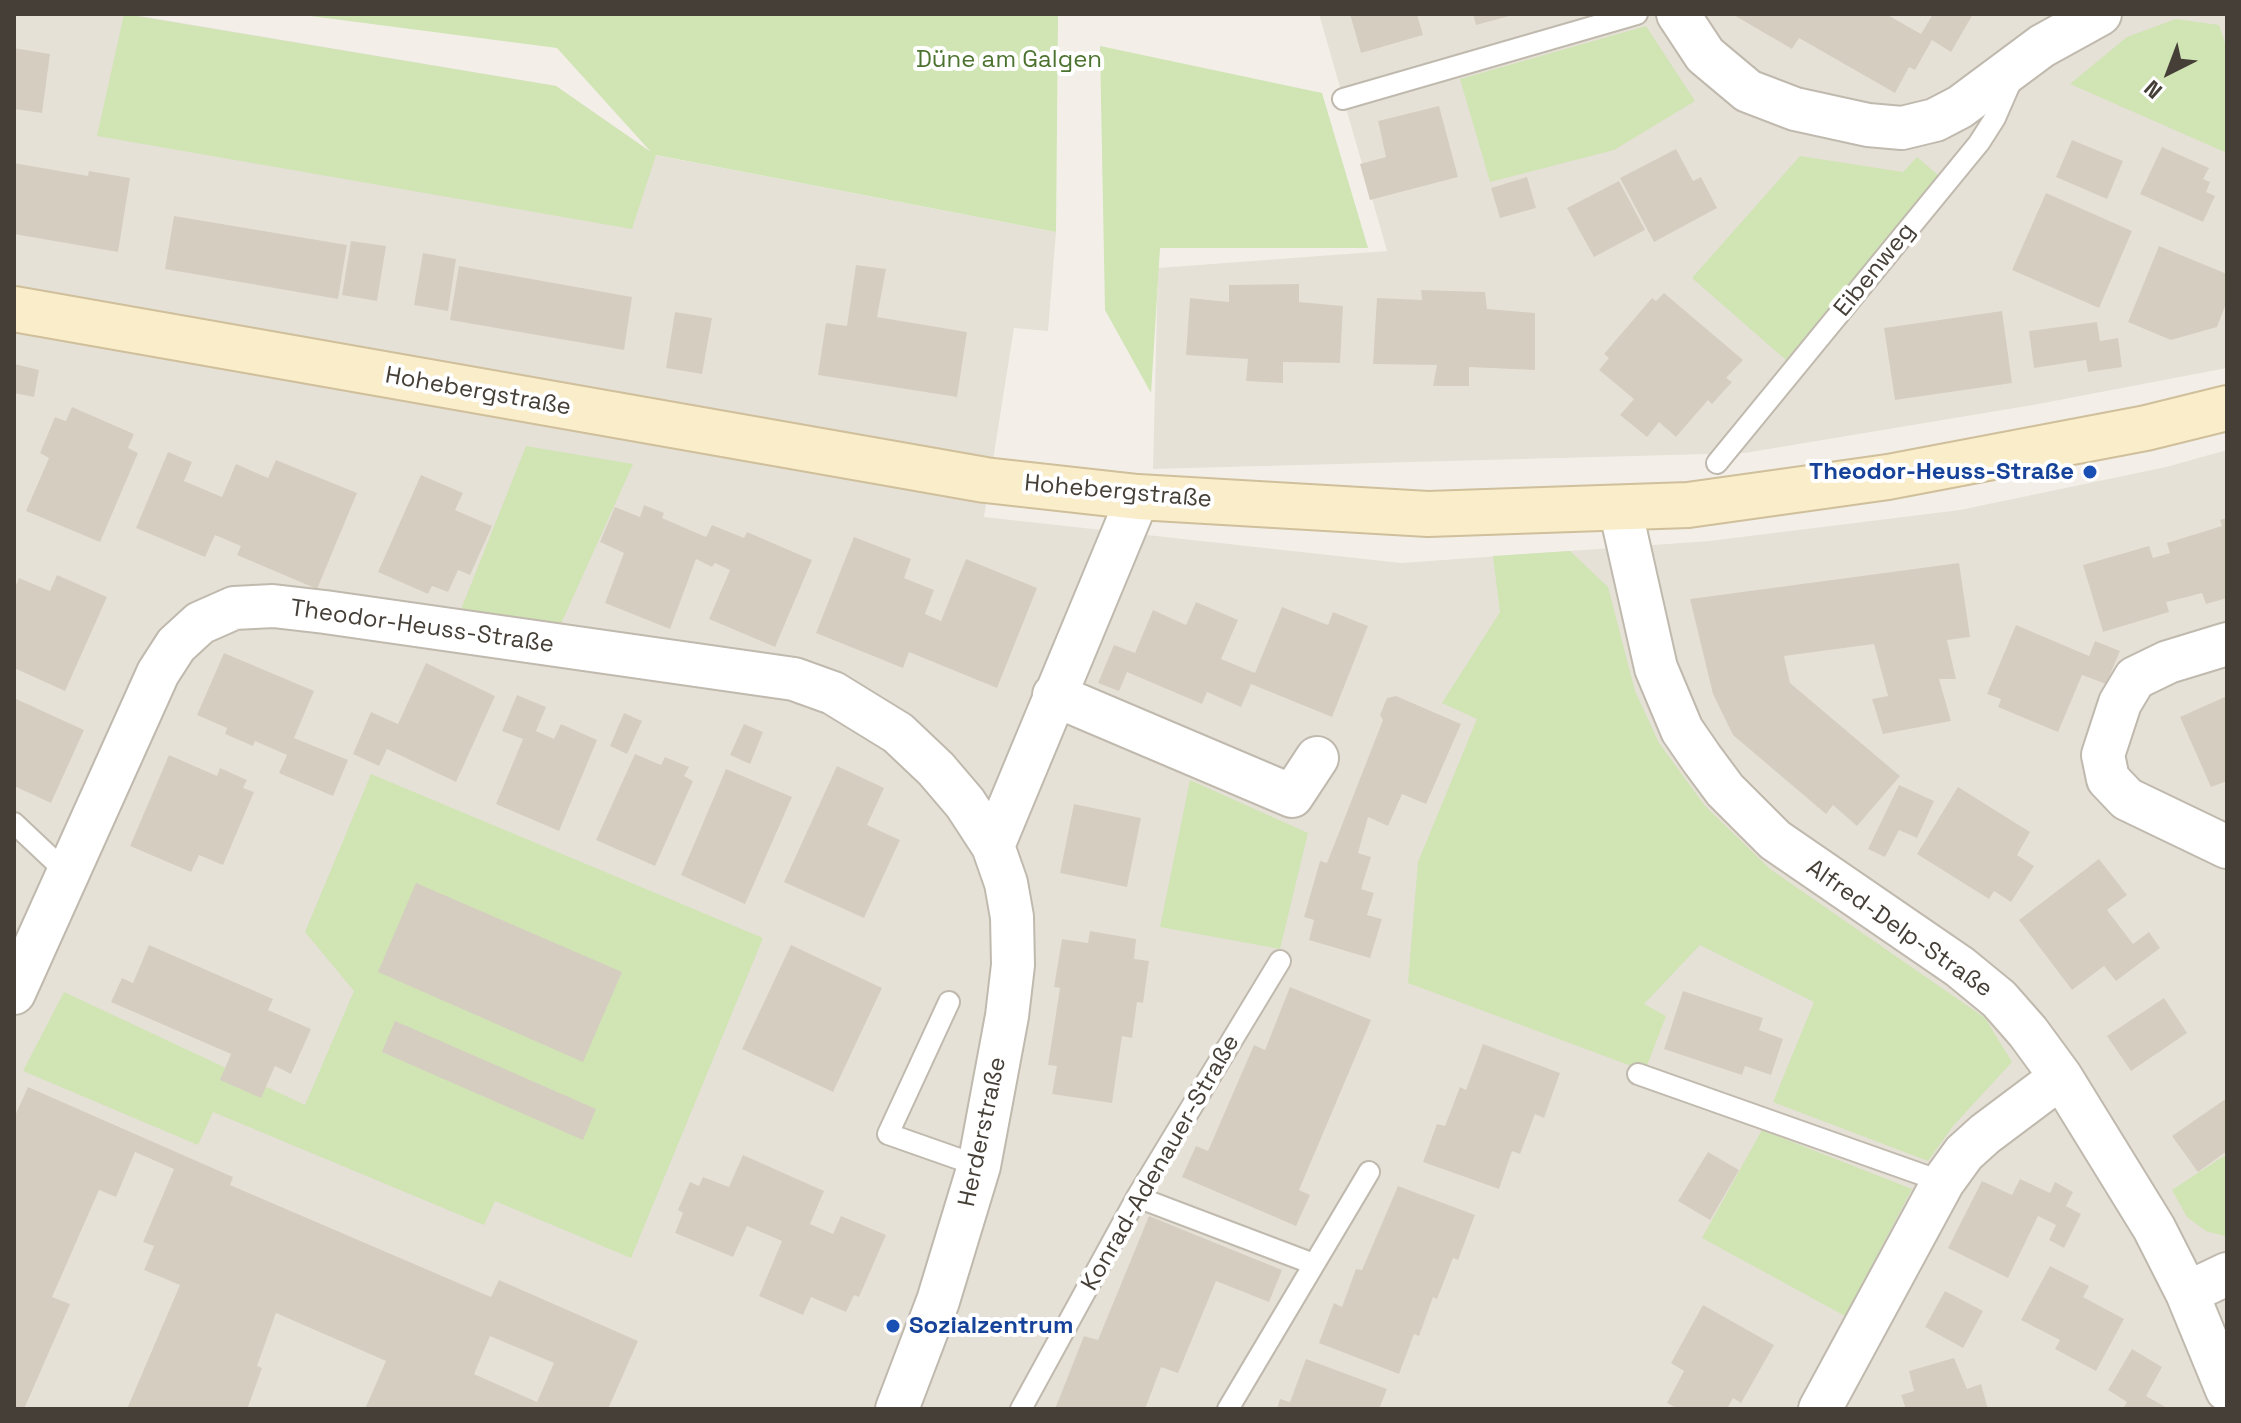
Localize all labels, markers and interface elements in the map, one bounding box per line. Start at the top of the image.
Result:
north arrow [2129,32,2209,112]
park label: Düne am Galgen [916,46,1102,74]
text: N [2138,74,2168,105]
street label: Eibenweg [1828,217,1922,323]
street label: Hohebergstraße [383,361,573,423]
place label: Theodor-Heuss-Straße [1809,458,2074,486]
marker: Theodor-Heuss-Straße [2081,463,2099,481]
street label: Hohebergstraße [1023,469,1213,515]
street label: Theodor-Heuss-Straße [288,594,556,660]
street label: Alfred-Delp-Straße [1800,854,1998,1004]
street label: Konrad-Adenauer-Straße [1076,1030,1246,1296]
street label: Herderstraße [953,1055,1013,1209]
place label: Sozialzentrum [909,1312,1073,1340]
marker: Sozialzentrum [884,1317,902,1335]

